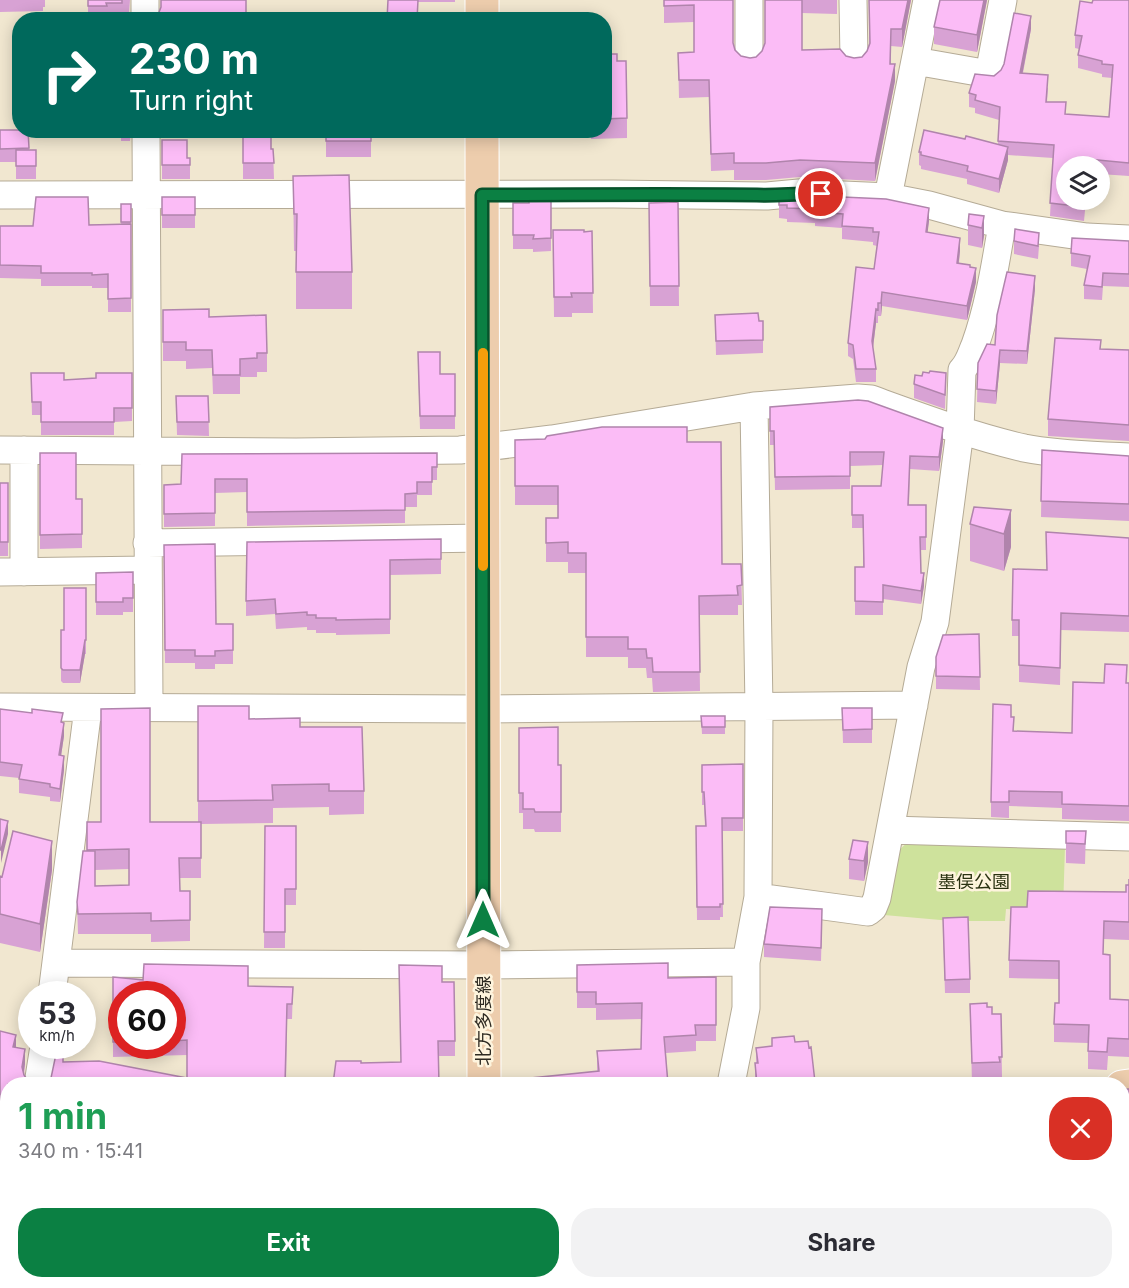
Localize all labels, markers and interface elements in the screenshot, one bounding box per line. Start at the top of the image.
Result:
text: 230 m [129,33,259,84]
icon: right [30,36,108,114]
text: Turn right [129,84,253,117]
map controls [1056,156,1110,210]
button: layers [1056,156,1110,210]
pin [795,168,846,219]
icon: arrive [804,177,837,210]
park label: 墨俣公園 [938,871,1010,892]
position arrow [451,888,515,952]
street label: 北方多度線 [473,976,494,1066]
speed limit sign: 60 [108,981,186,1059]
text: 53 [38,995,76,1031]
text: km/h [39,1026,75,1045]
text: 1 min [18,1094,107,1138]
button: close [1049,1097,1112,1160]
text: 340 m · 15:41 [18,1139,143,1163]
button: Exit [18,1208,559,1277]
button: Share [571,1208,1112,1277]

